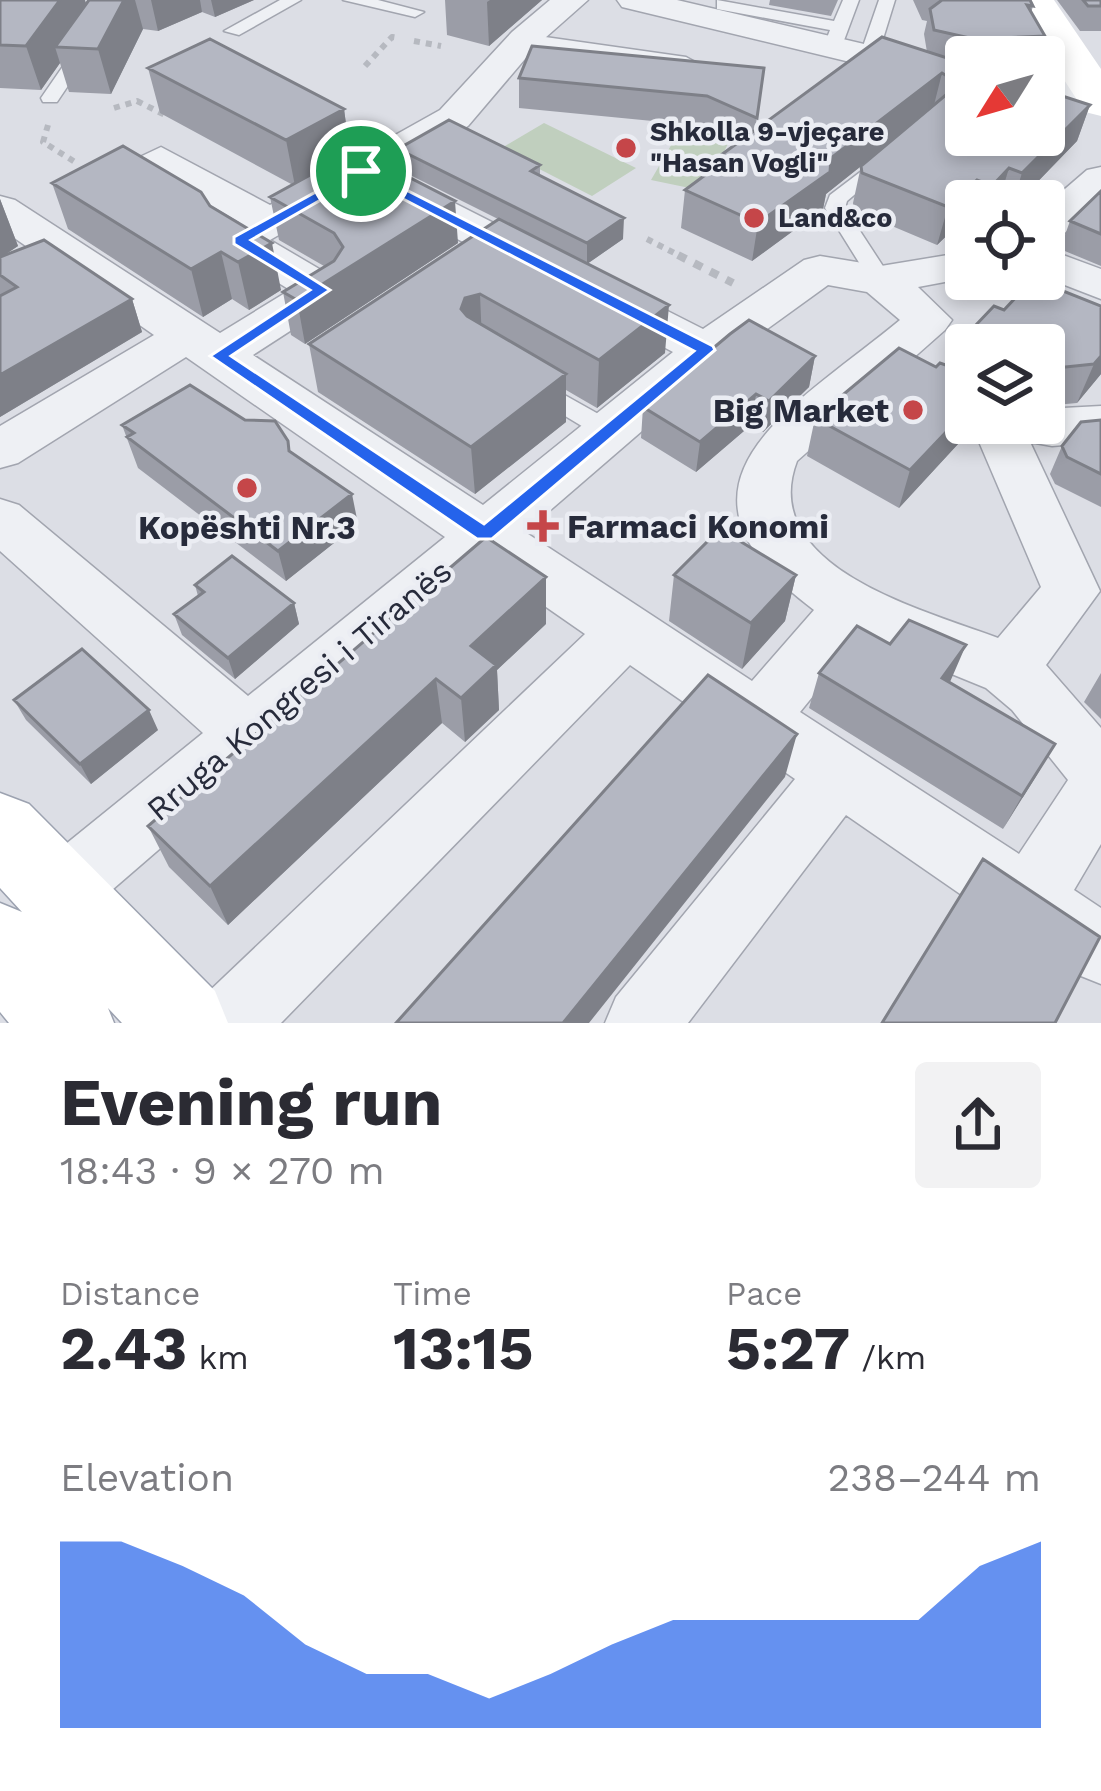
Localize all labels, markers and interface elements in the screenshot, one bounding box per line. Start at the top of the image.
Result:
north arrow [945,36,1065,156]
map controls [945,36,1065,444]
place label: Shkolla 9-vjeçare "Hasan Vogli" [650,116,884,179]
pin [310,120,412,222]
marker: Shkolla 9-vjeçare "Hasan Vogli" [613,135,639,161]
icon: arrive [328,138,394,204]
button: locate [945,180,1065,300]
place label: Land&co [778,202,892,234]
marker: Land&co [741,205,767,231]
button: layers [945,324,1065,444]
place label: Big Market [713,391,890,430]
marker: Big Market [900,397,926,423]
marker: Kopështi Nr.3 [234,475,260,501]
place label: Farmaci Konomi [567,507,829,546]
place label: Kopështi Nr.3 [138,508,356,547]
marker: Farmaci Konomi [530,513,556,539]
street label: Rruga Kongresi i Tiranës [139,551,459,829]
button: share [915,1062,1041,1188]
text: Evening run [60,1064,442,1141]
text: 18:43 · 9 × 270 m [60,1148,385,1193]
text: Distance [60,1274,200,1313]
text: Time [393,1274,472,1313]
text: Pace [726,1274,802,1313]
text: 2.43 [60,1313,187,1384]
text: 13:15 [393,1313,533,1384]
text: 5:27 [726,1313,850,1384]
text: km [187,1338,249,1377]
text: /km [850,1338,926,1377]
text: Elevation [60,1455,234,1500]
text: 238–244 m [827,1455,1041,1500]

